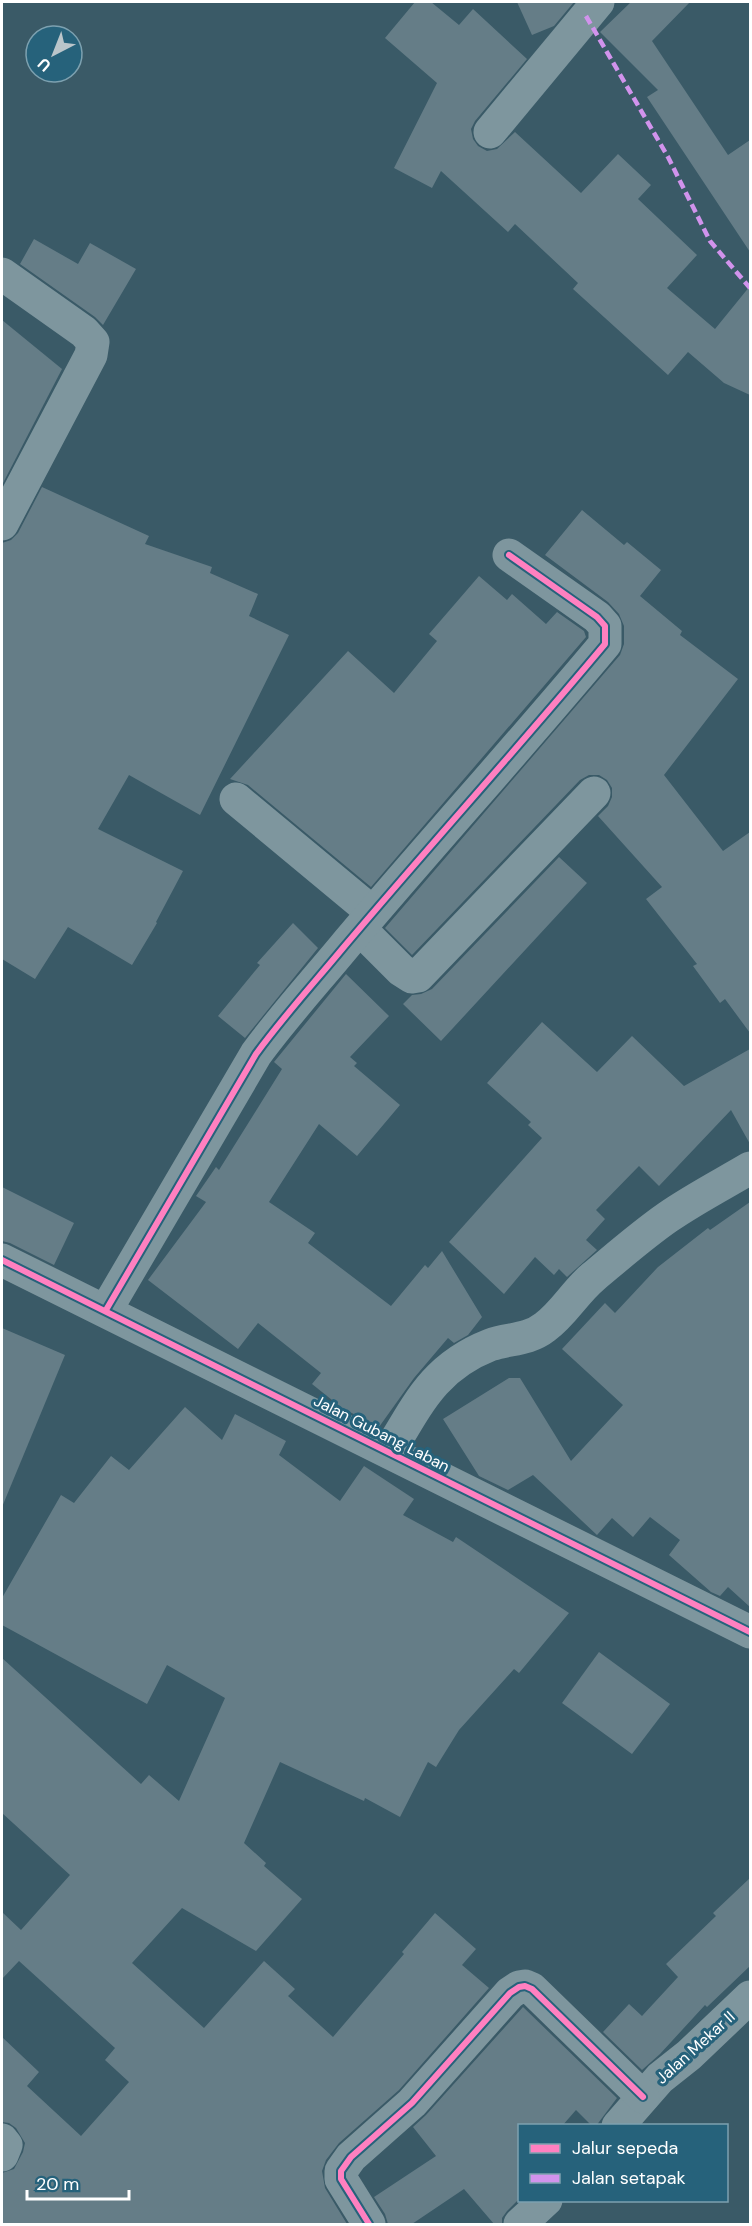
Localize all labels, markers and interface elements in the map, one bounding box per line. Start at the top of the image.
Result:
north arrow [24,24,84,84]
text: U [33,53,55,76]
street label: Jalan Gubang Laban [310,1390,453,1477]
street label: Jalan Mekar II [651,2006,739,2088]
legend [518,2124,728,2202]
text: Jalur sepeda [572,2136,678,2160]
scale bar [27,2163,129,2201]
text: Jalan setapak [572,2166,686,2190]
text: 20 m [36,2172,79,2196]

